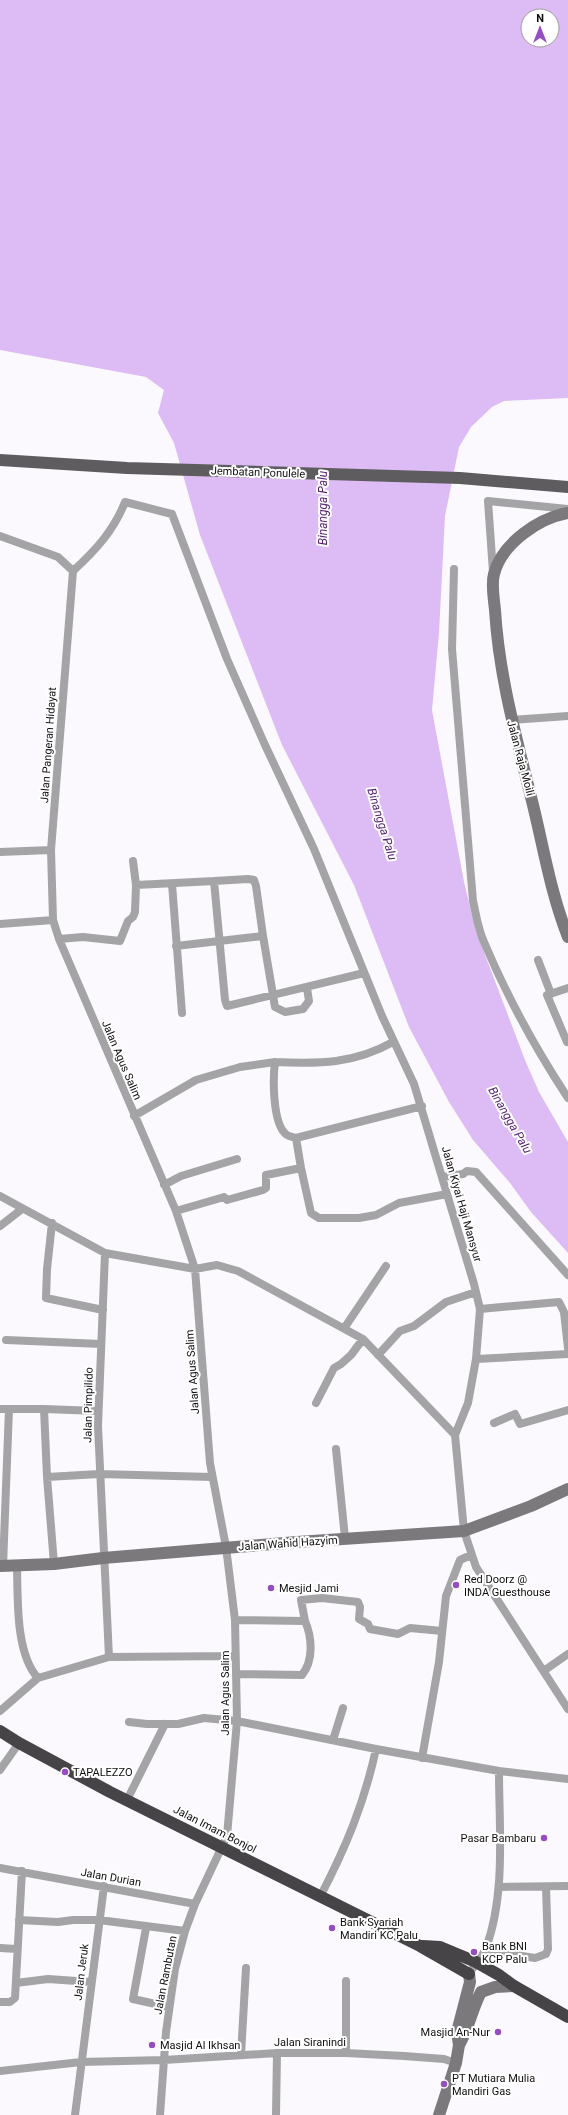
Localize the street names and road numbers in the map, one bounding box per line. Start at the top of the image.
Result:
street label: Jembatan Ponulele [211,464,306,481]
street label: Jalan Pangeran Hidayat [38,686,59,803]
street label: Jalan Raja Moili [504,719,537,797]
street label: Jalan Agus Salim [99,1019,144,1102]
street label: Jalan Kiyai Haji Mansyur [439,1145,484,1264]
street label: Jalan Agus Salim [183,1329,202,1415]
street label: Jalan Pimpilido [81,1367,96,1443]
street label: Jalan Wahid Hazyim [238,1534,338,1553]
street label: Jalan Agus Salim [219,1651,232,1735]
street label: Jalan Imam Bonjol [171,1803,258,1856]
street label: Jalan Durian [80,1866,142,1889]
street label: Jalan Rambutan [151,1935,179,2016]
street label: Jalan Jeruk [72,1943,91,2001]
street label: Jalan Siranindi [274,2036,346,2049]

